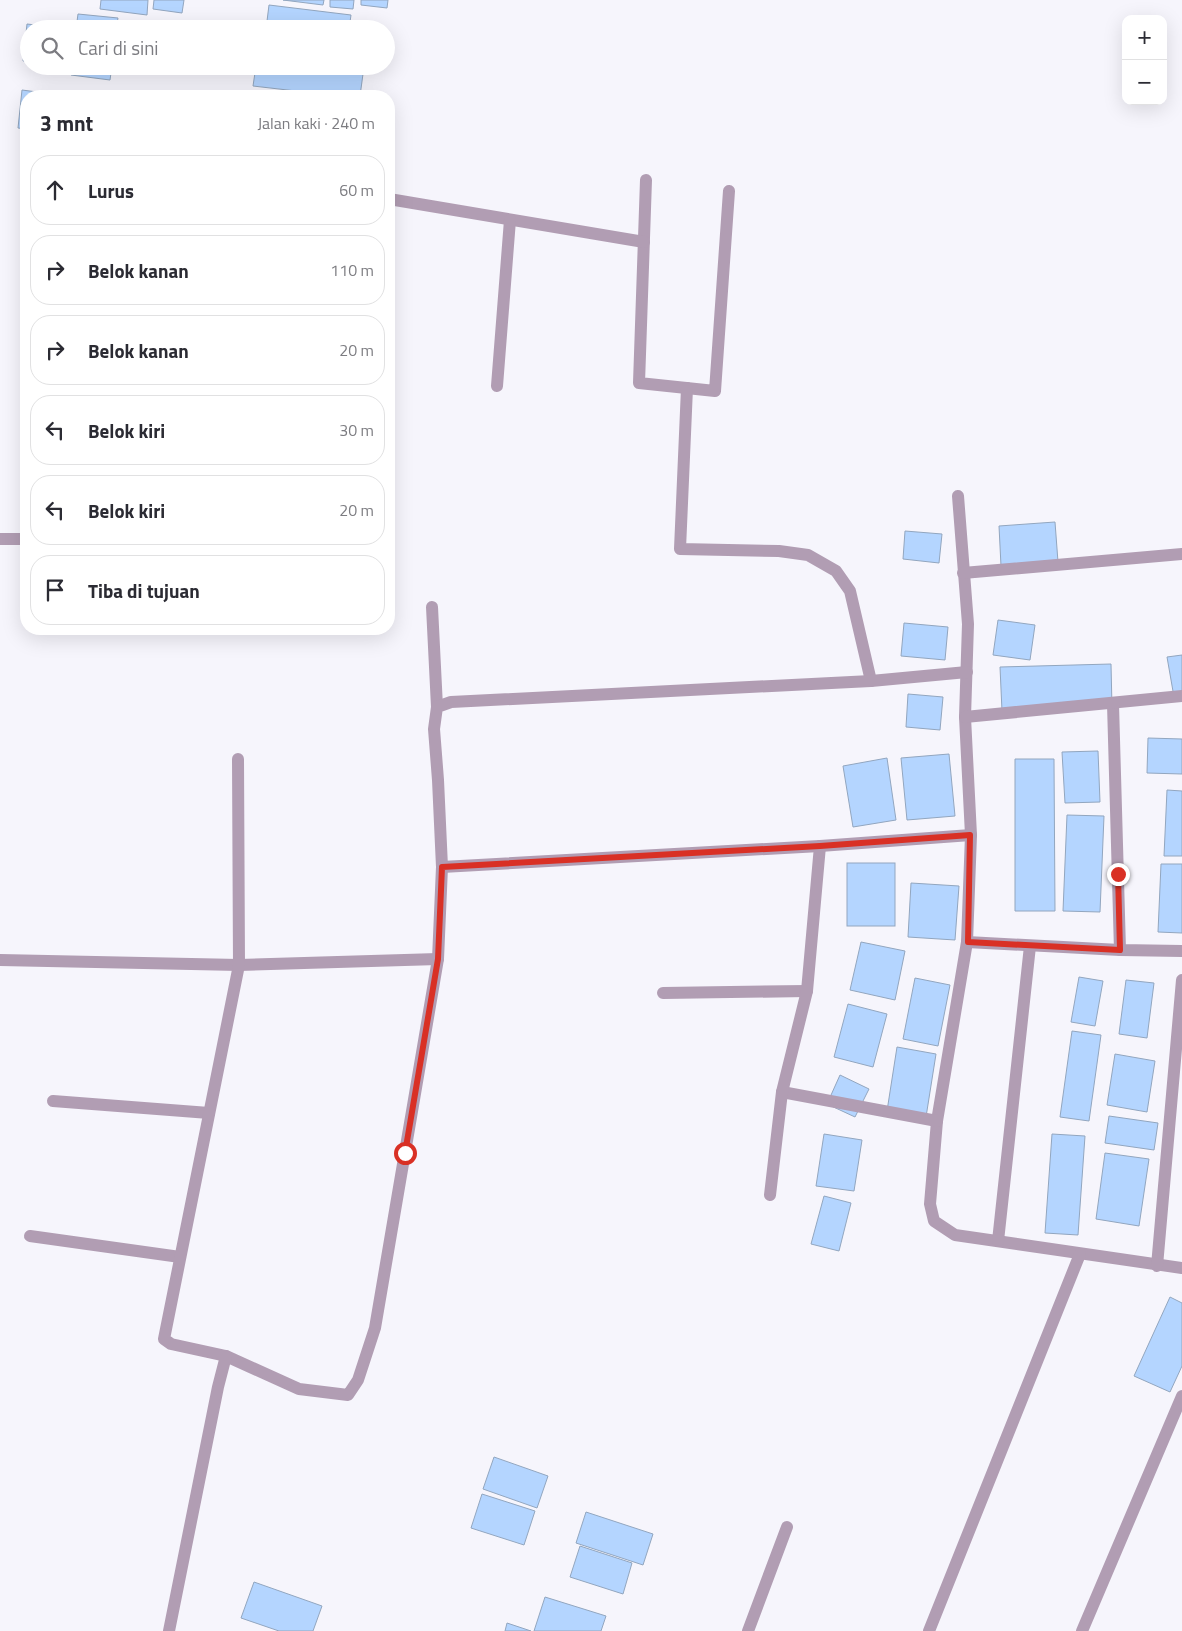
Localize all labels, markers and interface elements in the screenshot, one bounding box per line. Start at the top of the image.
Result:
map controls [1122,15,1167,105]
button: + [1122,15,1167,60]
search box [20,20,395,75]
text: Cari di sini [78,33,159,62]
icon: search [38,34,66,62]
button: − [1122,60,1167,105]
text: 3 mnt [40,107,93,139]
text: Jalan kaki · 240 m [257,111,375,135]
icon: ahead [41,176,69,204]
text: Lurus [88,176,134,205]
text: 60 m [339,178,374,202]
icon: right [41,256,69,284]
text: Belok kanan [88,256,189,285]
text: 110 m [330,258,374,282]
icon: right [41,336,69,364]
text: Belok kanan [88,336,189,365]
text: 20 m [339,338,374,362]
icon: left [41,416,69,444]
text: Belok kiri [88,416,165,445]
text: 30 m [339,418,374,442]
icon: left [41,496,69,524]
text: Belok kiri [88,496,165,525]
text: 20 m [339,498,374,522]
icon: arrive [41,576,69,604]
text: Tiba di tujuan [88,576,200,605]
route end [1107,863,1130,886]
route start [394,1142,417,1165]

